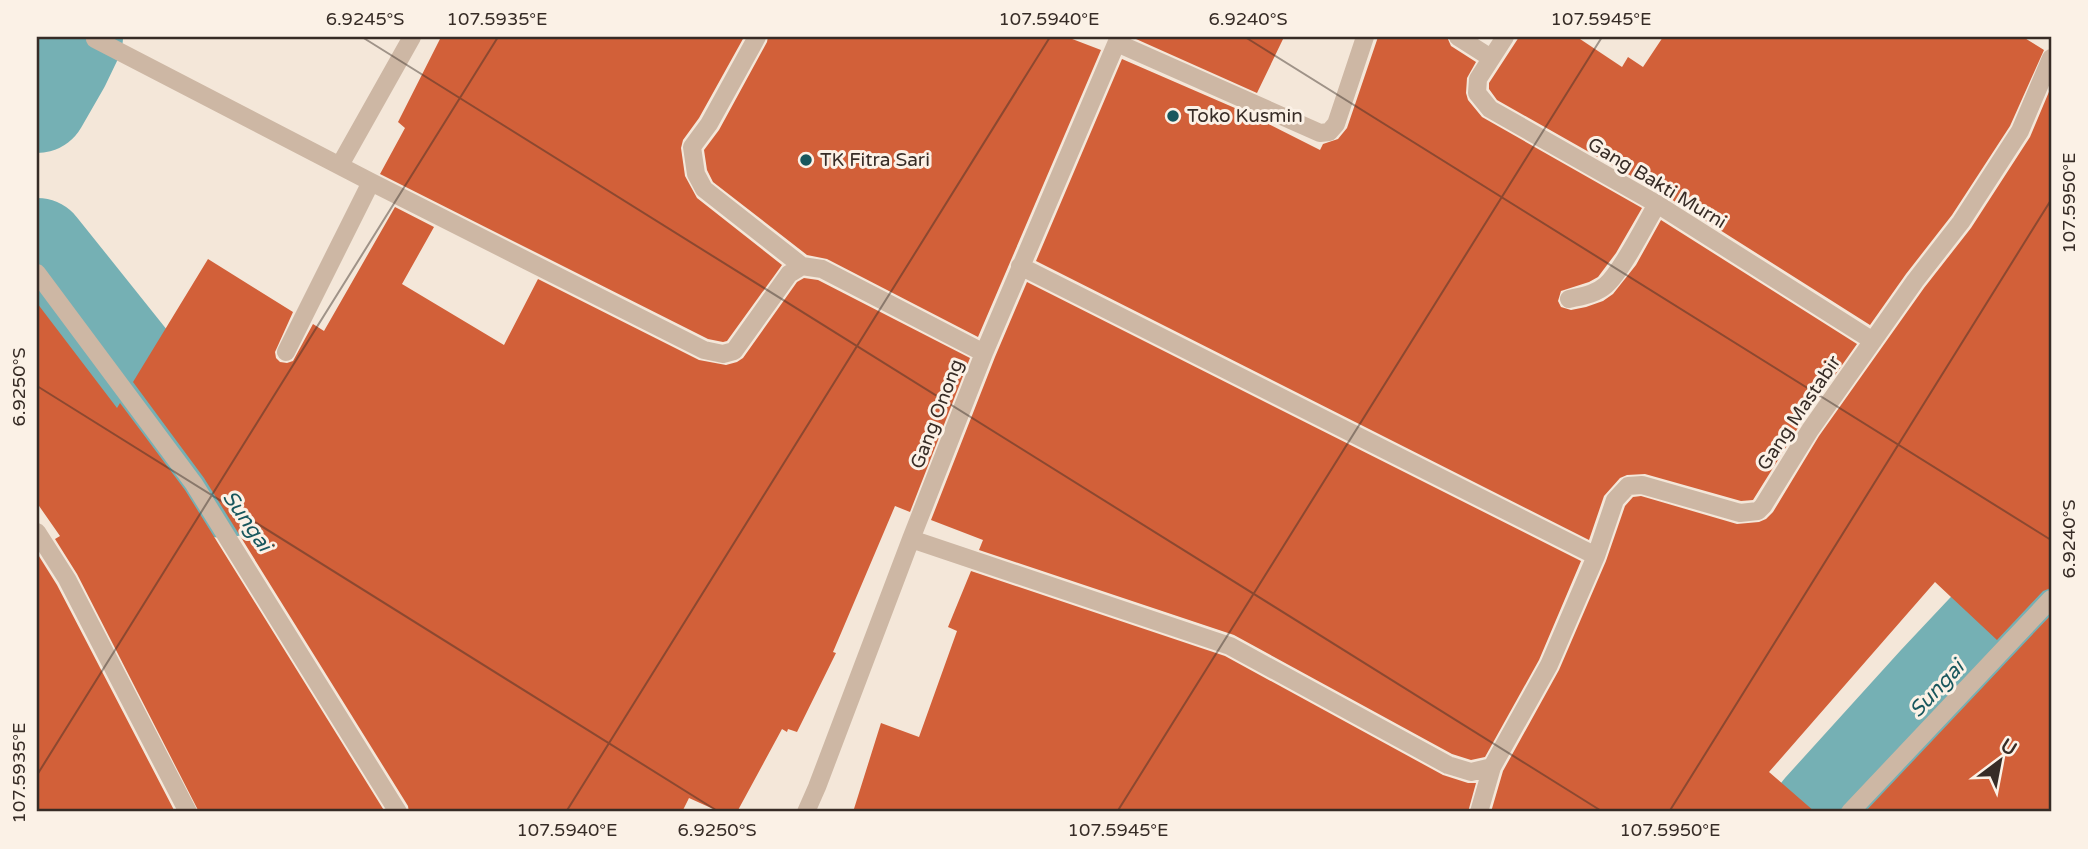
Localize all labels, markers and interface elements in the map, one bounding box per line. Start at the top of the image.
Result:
text: 6.9245°S [326,8,404,30]
text: 107.5935°E [447,8,547,30]
text: 107.5940°E [998,8,1100,30]
text: 6.9240°S [1208,8,1288,30]
text: 107.5945°E [1551,8,1651,30]
place label: Toko Kusmin [1187,105,1303,127]
marker: Toko Kusmin [1165,108,1181,124]
street label: Gang Bakti Murni [1584,133,1730,233]
place label: TK Fitra Sari [820,149,930,171]
marker: TK Fitra Sari [798,152,814,168]
text: 107.5950°E [2058,152,2080,254]
text: 6.9250°S [8,347,30,427]
street label: Gang Mastabir [1753,351,1846,475]
street label: Gang Onong [906,356,968,472]
water label: Sungai [217,486,279,559]
text: 6.9240°S [2058,499,2080,579]
water label: Sungai [1904,653,1971,723]
text: 107.5935°E [8,723,30,823]
north arrow [1966,726,2036,796]
text: U [1997,734,2020,761]
text: 107.5940°E [516,819,618,841]
text: 6.9250°S [677,819,757,841]
text: 107.5945°E [1068,819,1168,841]
text: 107.5950°E [1619,819,1721,841]

